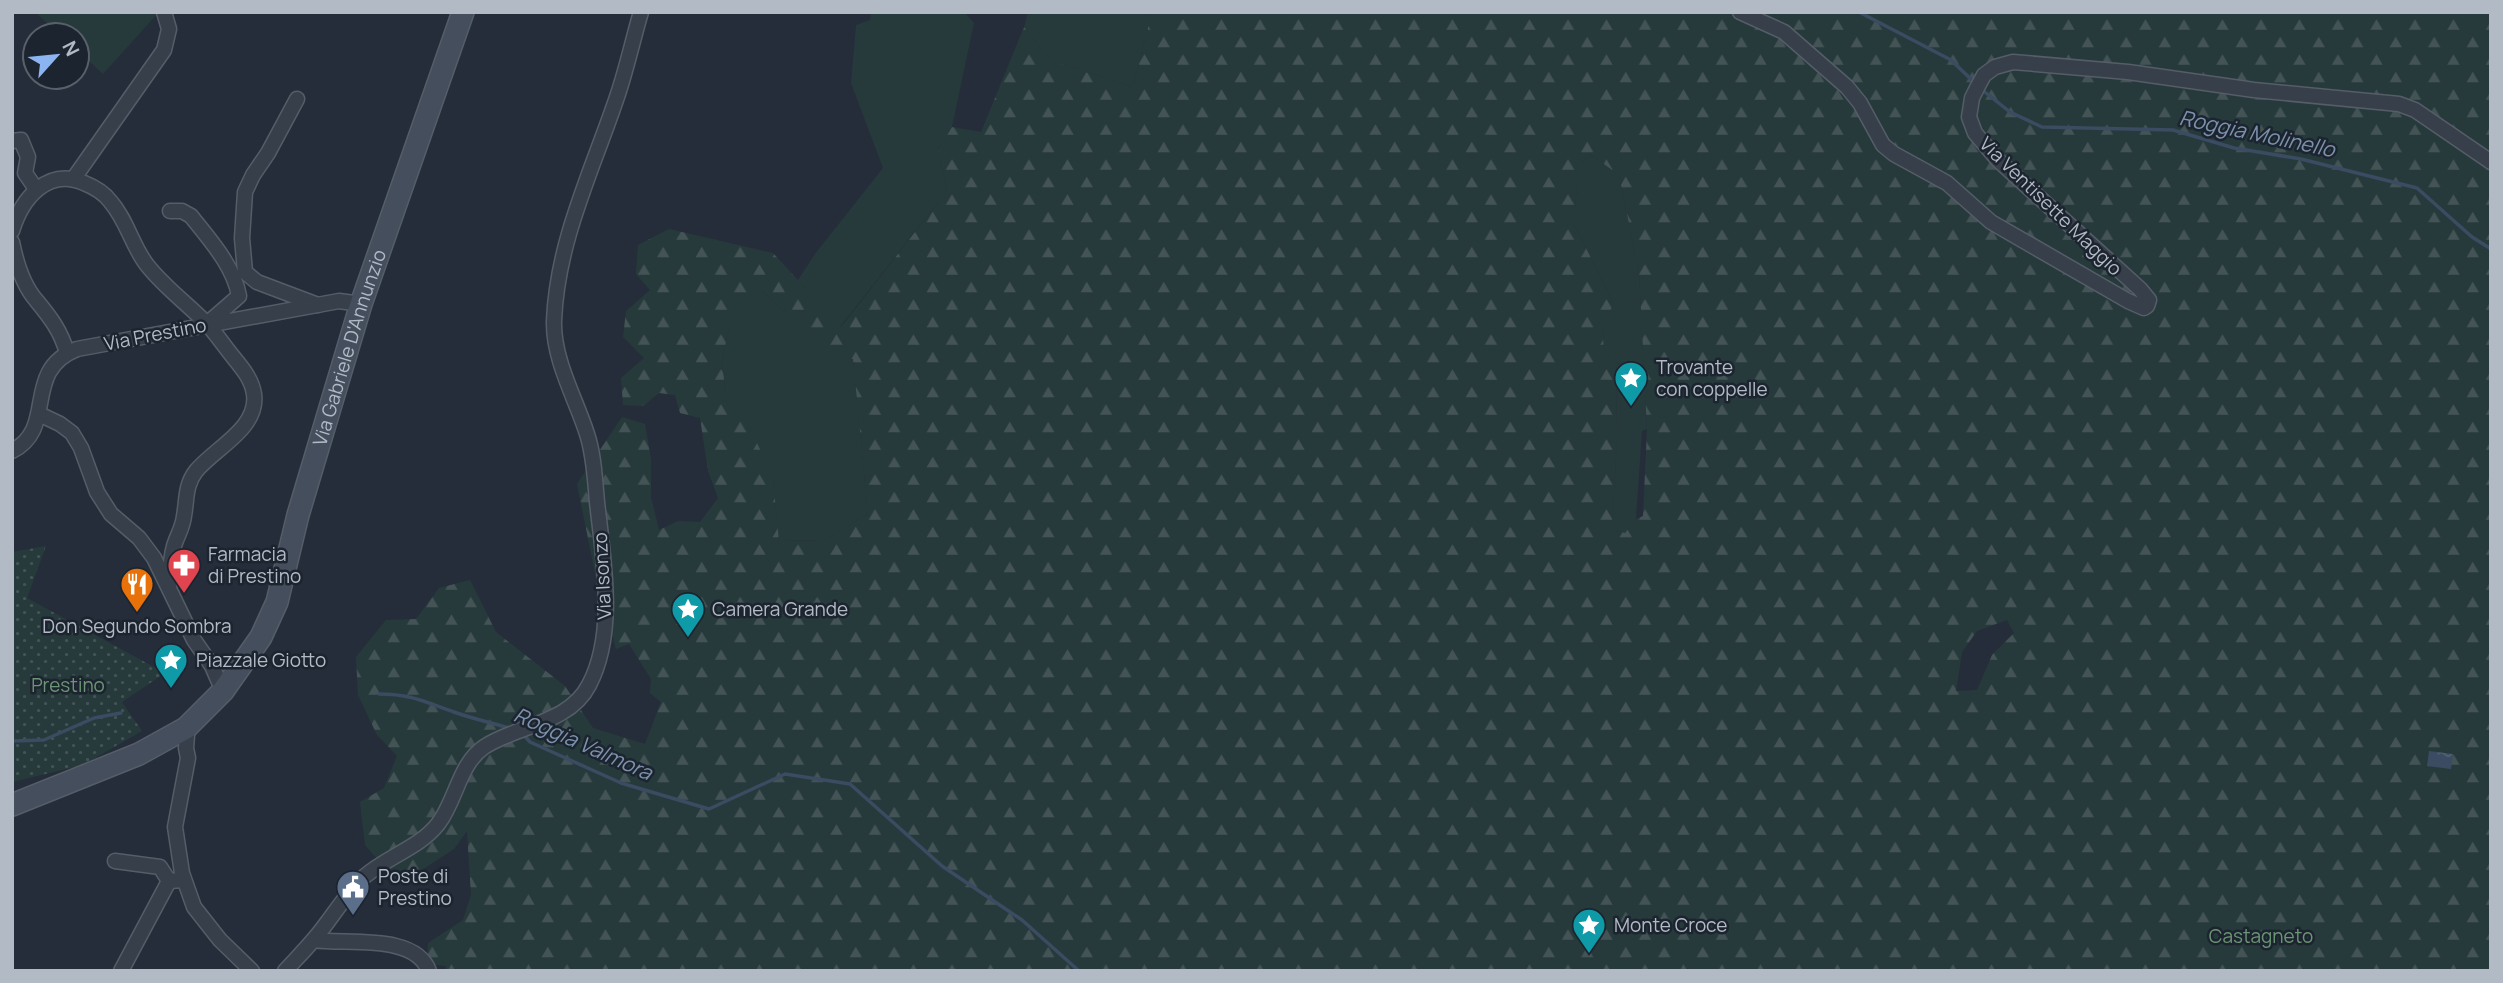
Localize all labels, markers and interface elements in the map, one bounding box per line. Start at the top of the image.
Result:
north arrow [21,21,91,91]
text: N [56,36,86,60]
water label: Roggia Molinello [2177,103,2339,163]
street label: Via Ventisette Maggio [1974,131,2128,281]
street label: Via Gabriele D'Annunzio [306,246,392,449]
street label: Via Prestino [102,311,208,357]
place label: Trovante con coppelle [1656,354,1768,402]
place icon: Trovante con coppelle [1612,359,1650,408]
street label: Via Isonzo [587,532,617,620]
place label: Farmacia di Prestino [208,541,301,589]
pharmacy icon: Farmacia di Prestino [165,546,203,595]
restaurant icon: Don Segundo Sombra [118,565,156,614]
place icon: Camera Grande [669,590,707,639]
place label: Camera Grande [712,596,848,622]
place label: Don Segundo Sombra [42,613,232,639]
place icon: Piazzale Giotto [152,641,190,690]
place label: Piazzale Giotto [196,647,326,673]
park label: Prestino [31,672,105,698]
water label: Roggia Valmora [510,700,658,787]
place label: Poste di Prestino [378,863,452,911]
public building icon: Poste di Prestino [334,868,372,917]
place icon: Monte Croce [1570,906,1608,955]
place label: Monte Croce [1614,912,1727,938]
park label: Castagneto [2209,923,2313,949]

